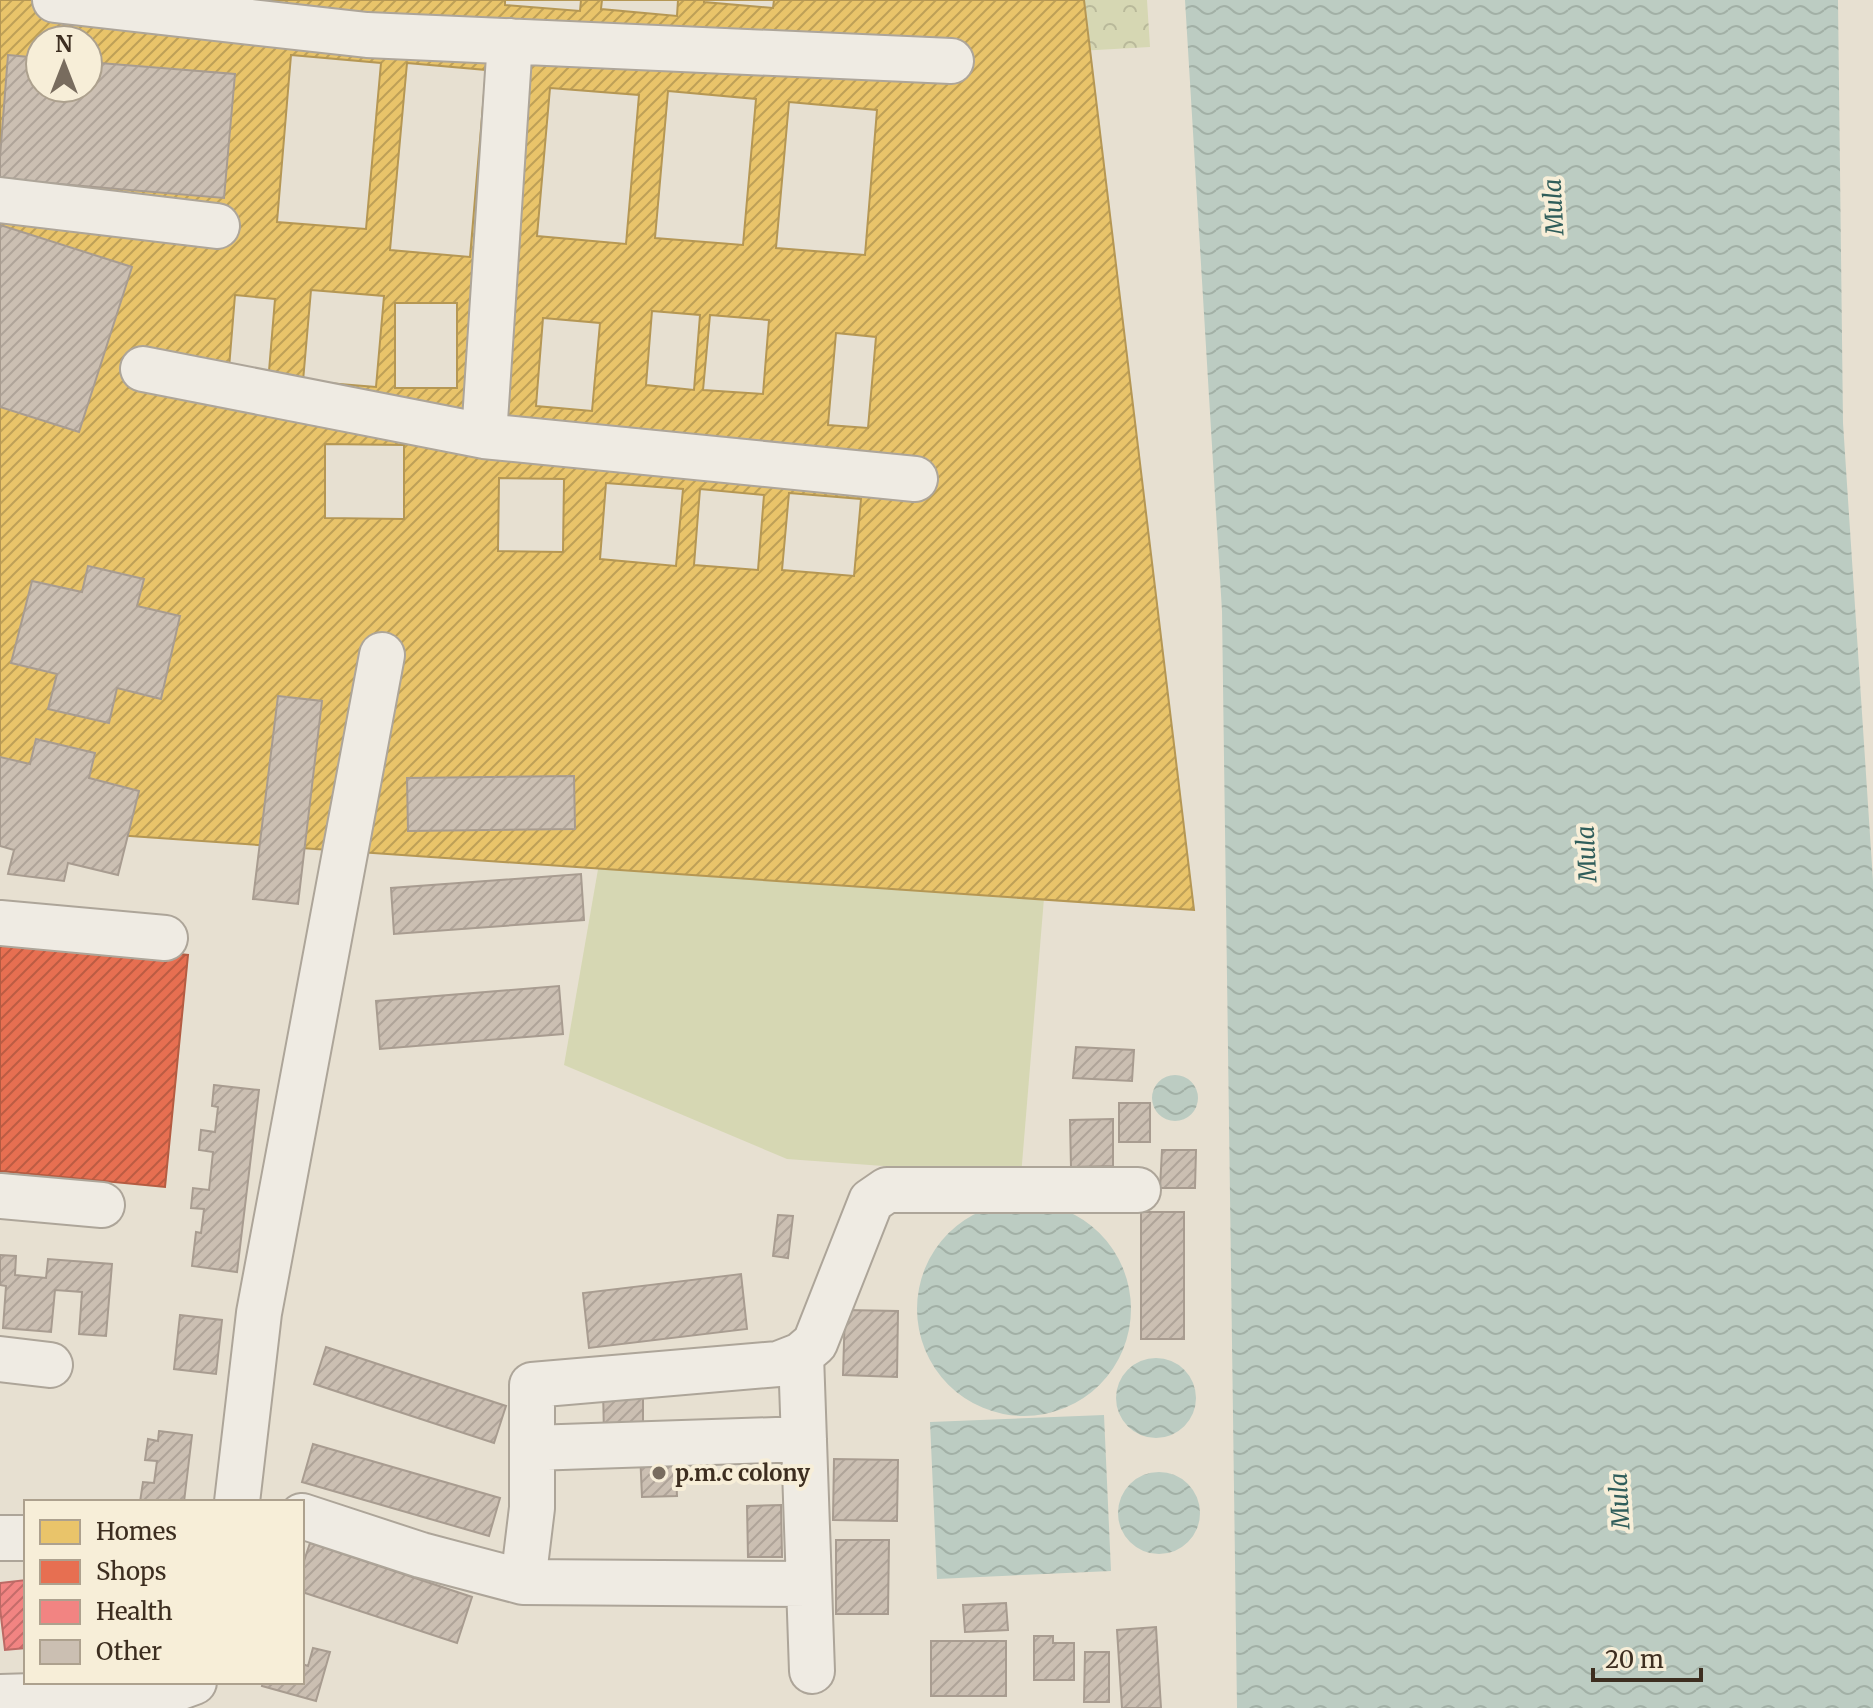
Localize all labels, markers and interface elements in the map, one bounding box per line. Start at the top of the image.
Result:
north arrow [24,24,104,104]
text: N [55,30,73,58]
water label: Mula [1537,178,1571,237]
water label: Mula [1570,825,1604,884]
place label: p.m.c colony [675,1459,811,1487]
marker: p.m.c colony [650,1464,668,1482]
water label: Mula [1603,1472,1637,1531]
legend [24,1500,304,1684]
text: Homes [96,1516,177,1547]
text: Shops [96,1556,167,1587]
text: Health [96,1596,173,1627]
scale bar [1593,1632,1701,1682]
text: Other [96,1636,162,1667]
text: 20 m [1605,1644,1664,1675]

